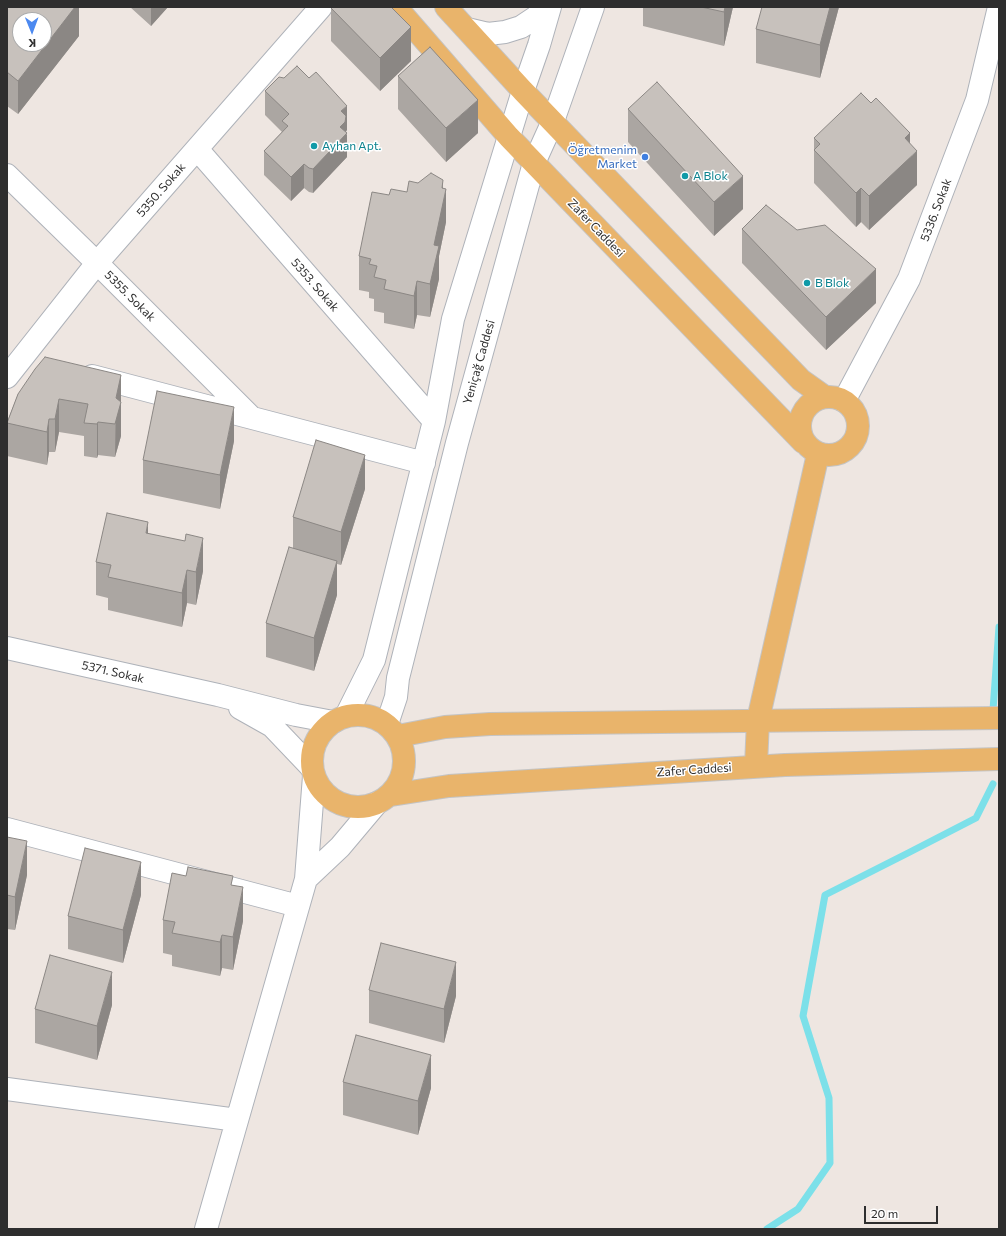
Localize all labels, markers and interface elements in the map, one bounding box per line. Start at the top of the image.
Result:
north arrow [12,12,52,52]
text: K [28,37,36,50]
place label: Ayhan Apt. [322,139,381,153]
marker: Ayhan Apt. [309,141,319,151]
place label: Öğretmenim Market [568,143,637,171]
marker: Öğretmenim Market [640,152,650,162]
street label: 5350. Sokak [134,160,188,220]
place label: A Blok [693,169,728,183]
marker: A Blok [680,171,690,181]
street label: 5336. Sokak [917,176,955,244]
street label: Zafer Caddesi [565,196,627,260]
street label: 5353. Sokak [288,255,342,315]
street label: 5355. Sokak [102,268,158,324]
place label: B Blok [815,276,850,290]
marker: B Blok [802,278,812,288]
street label: Yeniçağ Caddesi [460,318,498,406]
street label: 5371. Sokak [80,658,146,686]
street label: Zafer Caddesi [656,760,732,780]
scale bar [866,1198,940,1224]
text: 20 m [871,1206,898,1220]

